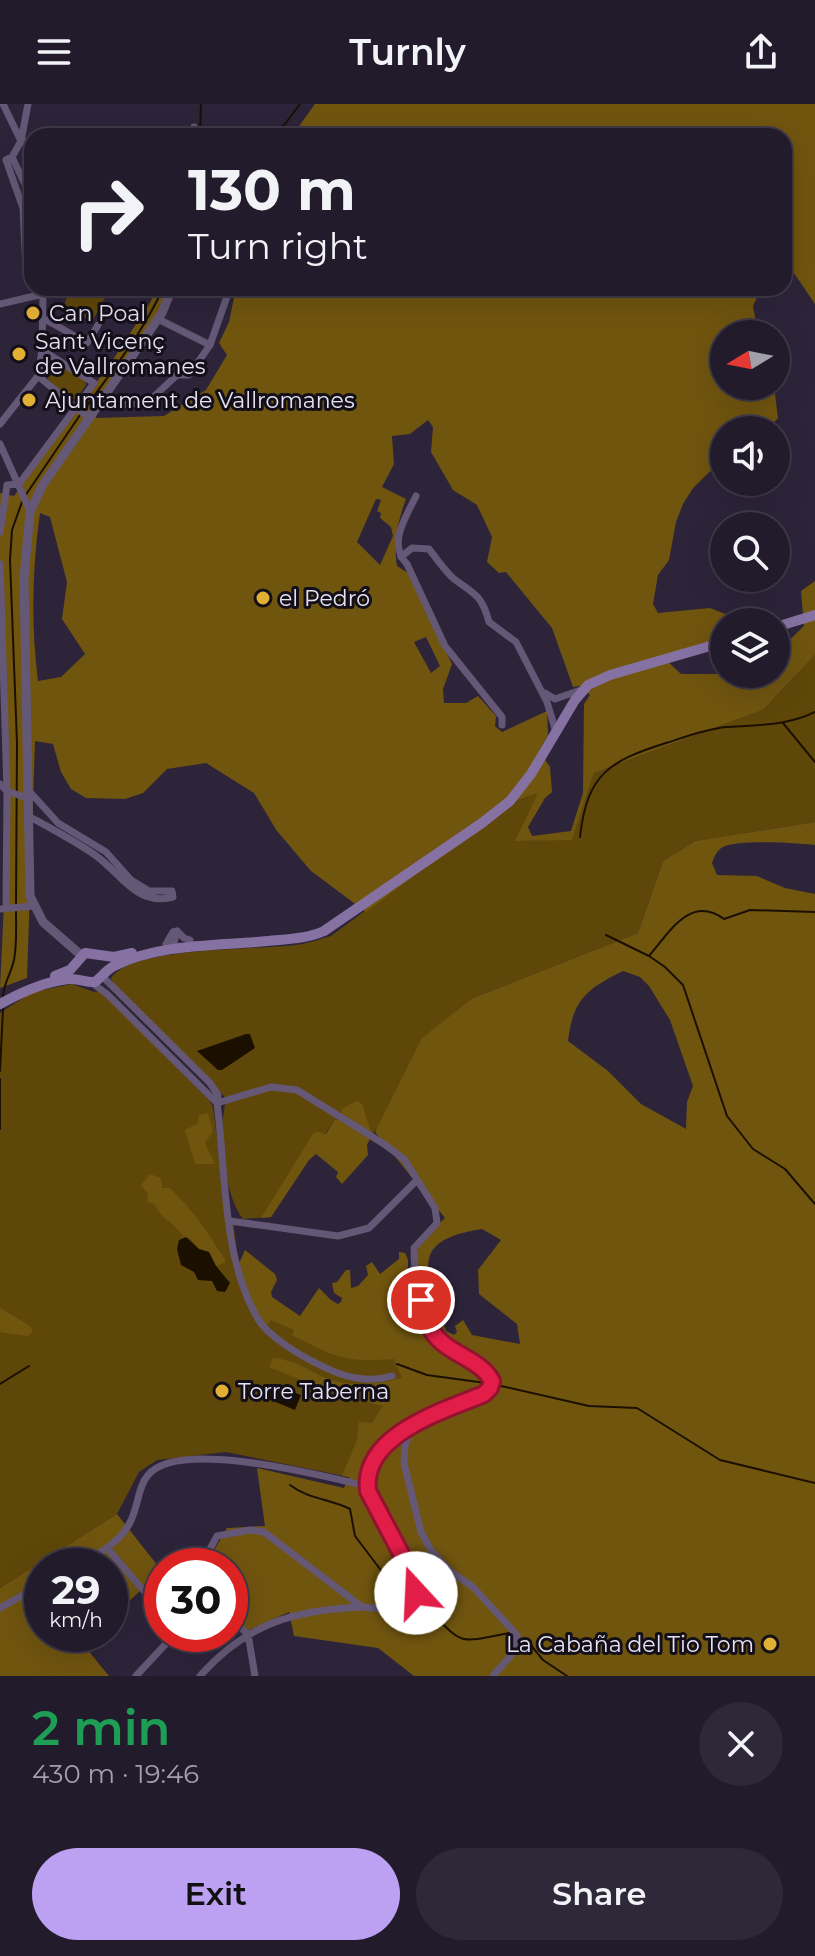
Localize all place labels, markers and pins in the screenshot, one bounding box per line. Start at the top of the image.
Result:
place label: Can Poal [49,300,146,327]
marker: Can Poal [24,304,42,322]
place label: Sant Vicenç de Vallromanes [35,328,206,380]
marker: Sant Vicenç de Vallromanes [10,345,28,363]
place label: Ajuntament de Vallromanes [45,387,355,414]
marker: Ajuntament de Vallromanes [20,391,38,409]
place label: el Pedró [279,585,370,612]
marker: el Pedró [254,589,272,607]
pin [387,1266,455,1334]
place label: Torre Taberna [238,1378,389,1405]
marker: Torre Taberna [213,1382,231,1400]
place label: La Cabaña del Tio Tom [506,1631,754,1658]
marker: La Cabaña del Tio Tom [761,1635,779,1653]

